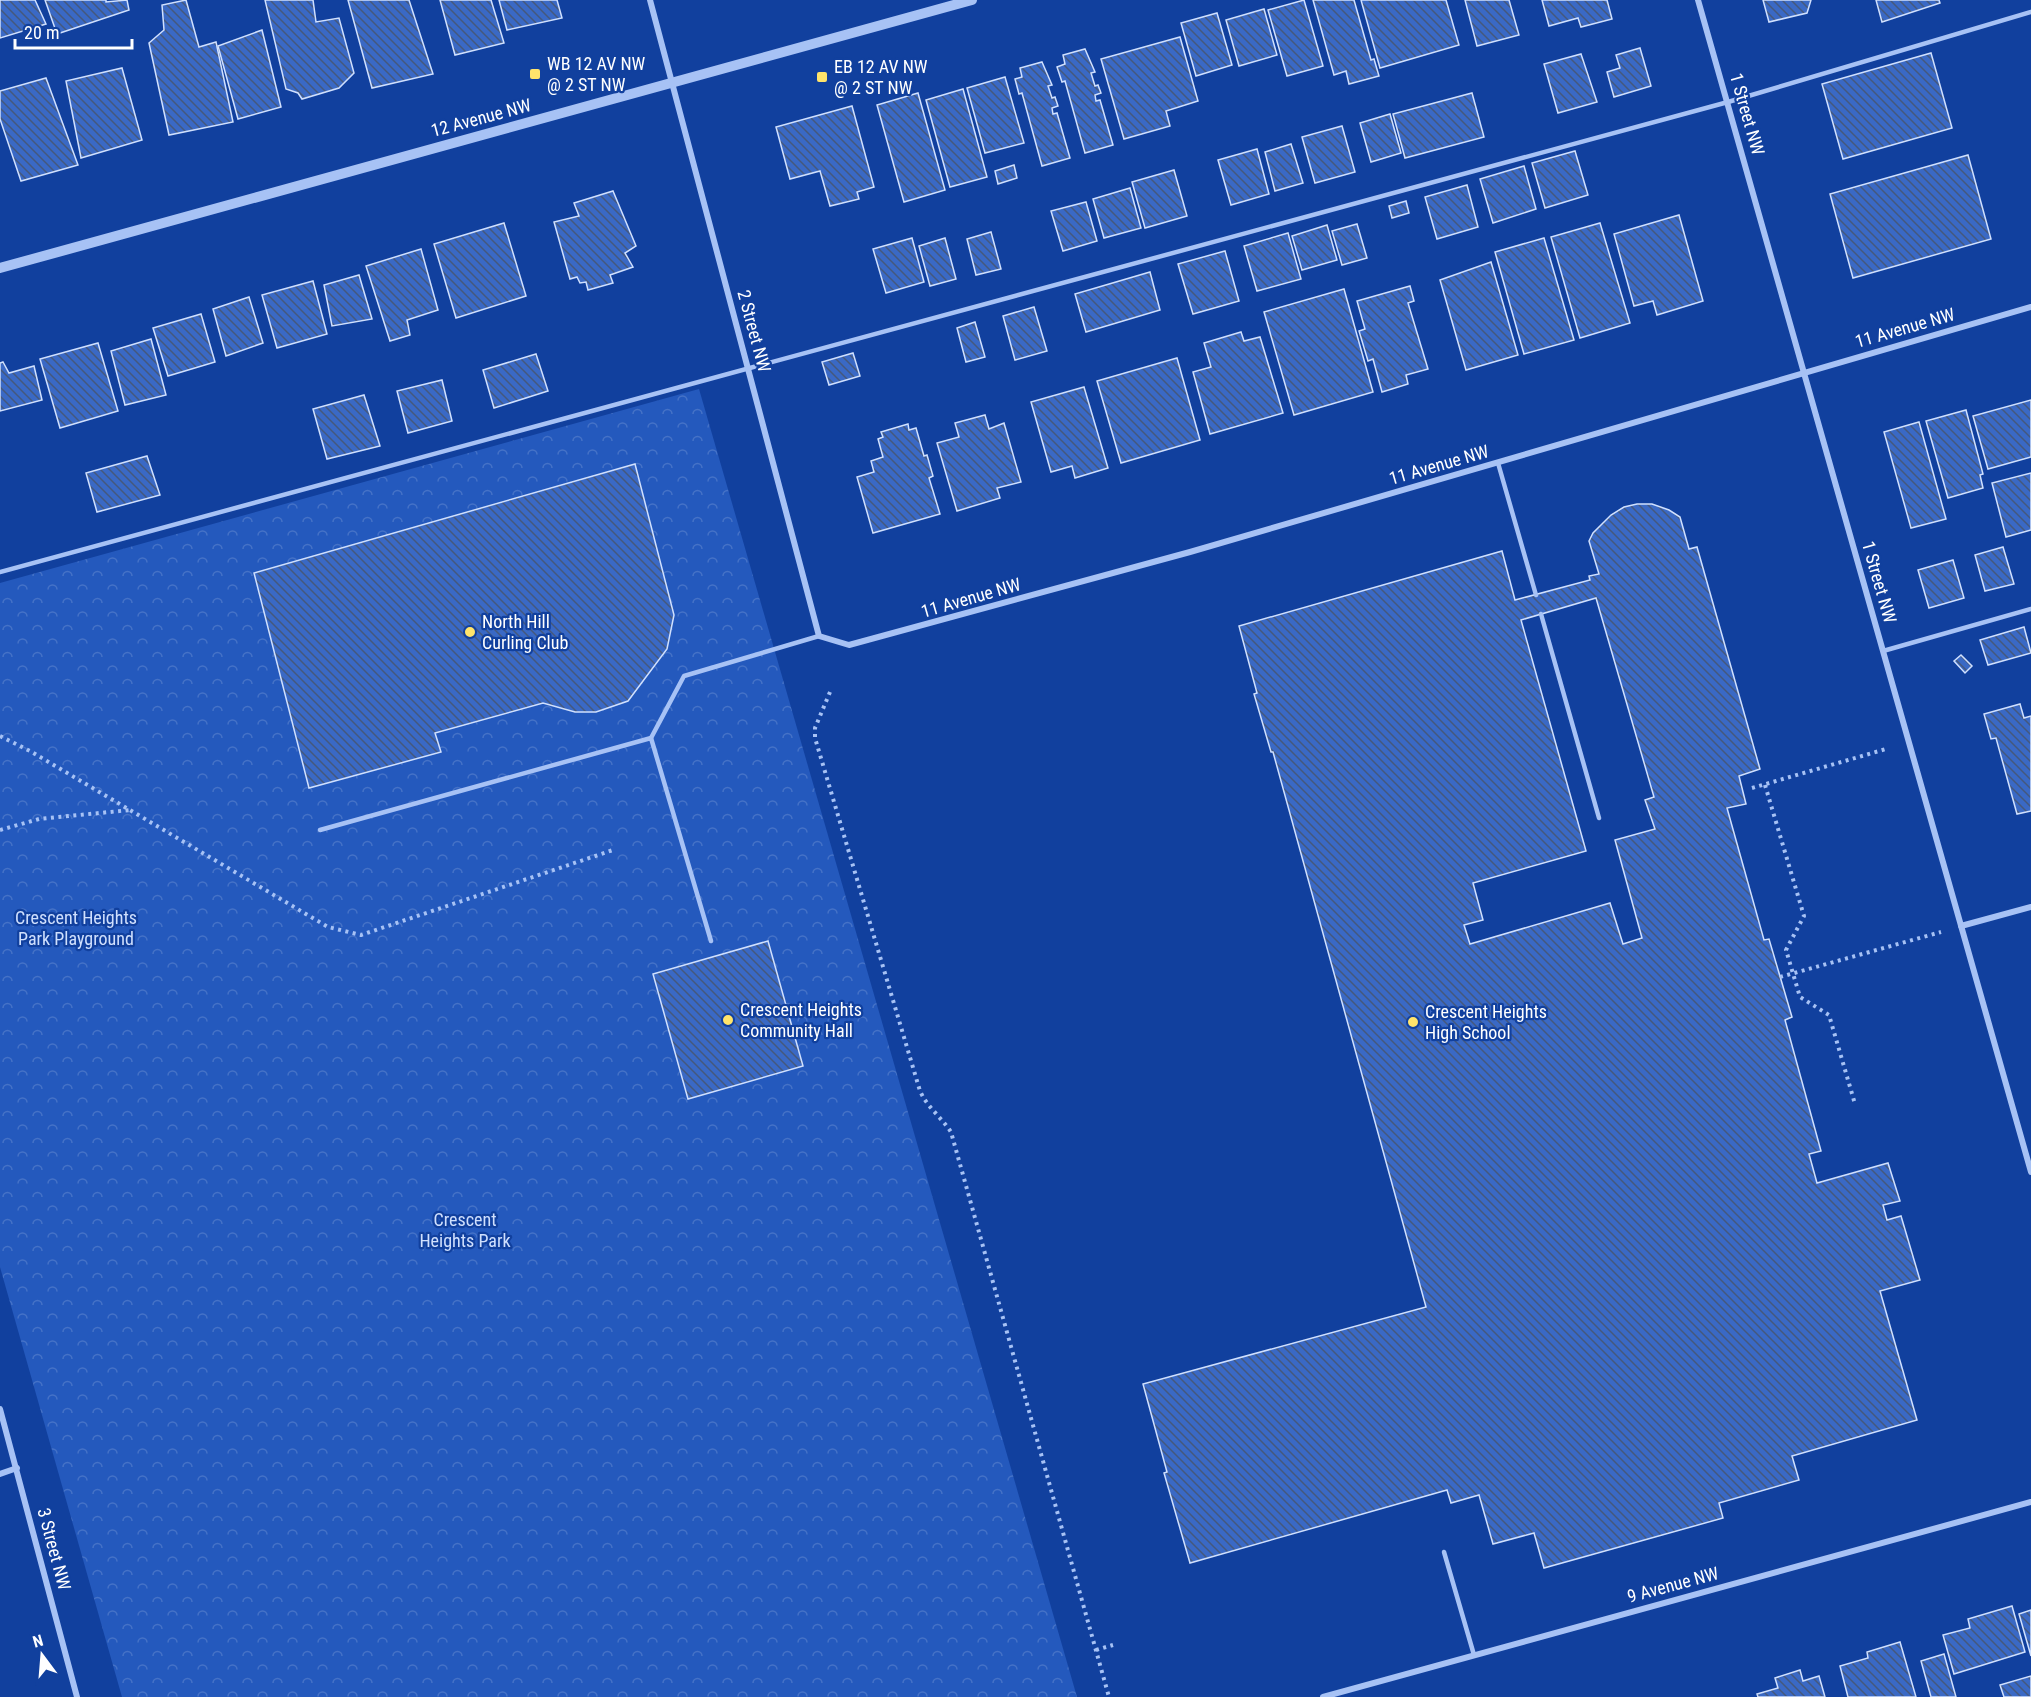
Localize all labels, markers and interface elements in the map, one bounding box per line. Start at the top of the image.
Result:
scale bar [15,12,132,50]
text: 20 m [24,22,59,43]
place label: WB 12 AV NW @ 2 ST NW [547,53,646,95]
place label: EB 12 AV NW @ 2 ST NW [834,56,928,98]
marker: WB 12 AV NW @ 2 ST NW [528,67,542,81]
marker: EB 12 AV NW @ 2 ST NW [815,70,829,84]
street label: 1 Street NW [1726,70,1769,157]
street label: 12 Avenue NW [429,94,533,141]
street label: 2 Street NW [733,287,776,375]
street label: 11 Avenue NW [1853,303,1957,352]
street label: 11 Avenue NW [1387,440,1491,489]
street label: 1 Street NW [1858,538,1901,625]
street label: 11 Avenue NW [919,573,1023,622]
place label: North Hill Curling Club [482,611,568,653]
marker: North Hill Curling Club [463,625,477,639]
park label: Crescent Heights Park Playground [15,907,137,949]
place label: Crescent Heights Community Hall [740,999,862,1041]
place label: Crescent Heights High School [1425,1001,1547,1043]
marker: Crescent Heights Community Hall [721,1013,735,1027]
marker: Crescent Heights High School [1406,1015,1420,1029]
park label: Crescent Heights Park [419,1209,511,1251]
street label: 3 Street NW [33,1505,76,1593]
street label: 9 Avenue NW [1625,1562,1721,1607]
north arrow [12,1625,72,1685]
text: N [31,1631,45,1652]

